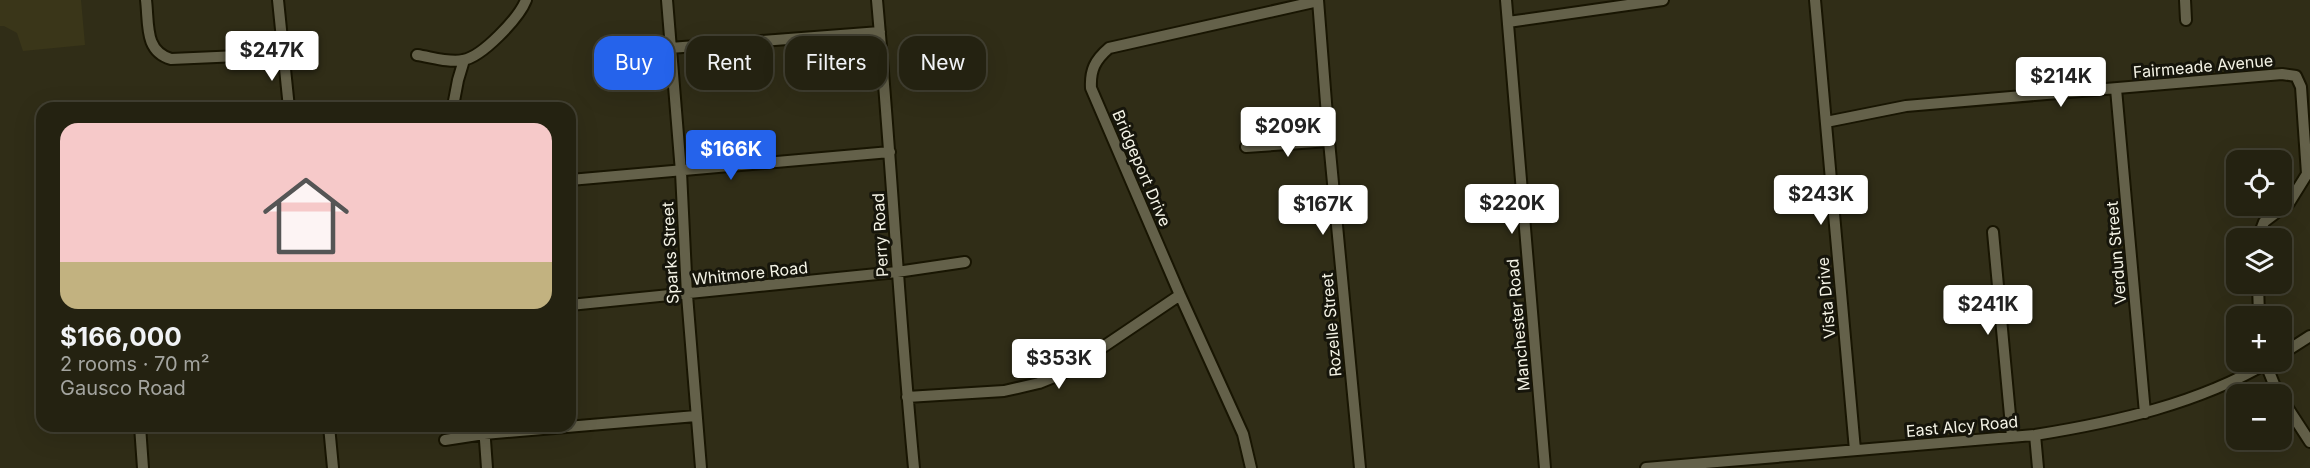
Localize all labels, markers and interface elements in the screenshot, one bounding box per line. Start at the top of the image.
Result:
pin: $247K [230,31,314,82]
chip: Buy [594,36,674,90]
chip: Rent [686,36,773,90]
chip: Filters [785,36,887,90]
chip: New [899,36,986,90]
text: $247K [240,38,304,62]
street label: Fairmeade Avenue [2132,50,2274,82]
pin: $214K [2019,57,2103,108]
text: $214K [2030,64,2092,88]
street label: Bridgeport Drive [1108,107,1176,229]
pin: $209K [1246,107,1330,158]
text: $209K [1255,114,1321,138]
pin: $166K [689,130,773,181]
text: $166K [700,137,762,161]
map controls [2226,150,2292,450]
button: locate [2226,150,2292,216]
icon: home [252,162,360,270]
pin: $243K [1779,175,1863,226]
text: $243K [1788,182,1854,206]
pin: $220K [1470,184,1554,235]
pin: $167K [1281,185,1365,236]
text: $220K [1479,191,1545,215]
street label: Perry Road [868,192,892,278]
text: $167K [1293,192,1353,216]
street label: Verdun Street [2102,200,2130,306]
street label: Sparks Street [657,201,683,305]
button: layers [2226,228,2292,294]
street label: Vista Drive [1812,256,1840,340]
street label: Whitmore Road [691,257,809,289]
street label: Manchester Road [1502,258,1534,392]
street label: Rozelle Street [1317,272,1345,378]
pin: $241K [1946,285,2030,336]
text: $241K [1957,292,2019,316]
button: + [2226,306,2292,372]
text: $166,000 [60,321,182,352]
pin: $353K [1017,339,1101,390]
text: $353K [1026,346,1092,370]
text: 2 rooms · 70 m² [60,352,210,376]
text: Gausco Road [60,376,186,400]
button: − [2226,384,2292,450]
street label: East Alcy Road [1905,411,2019,441]

